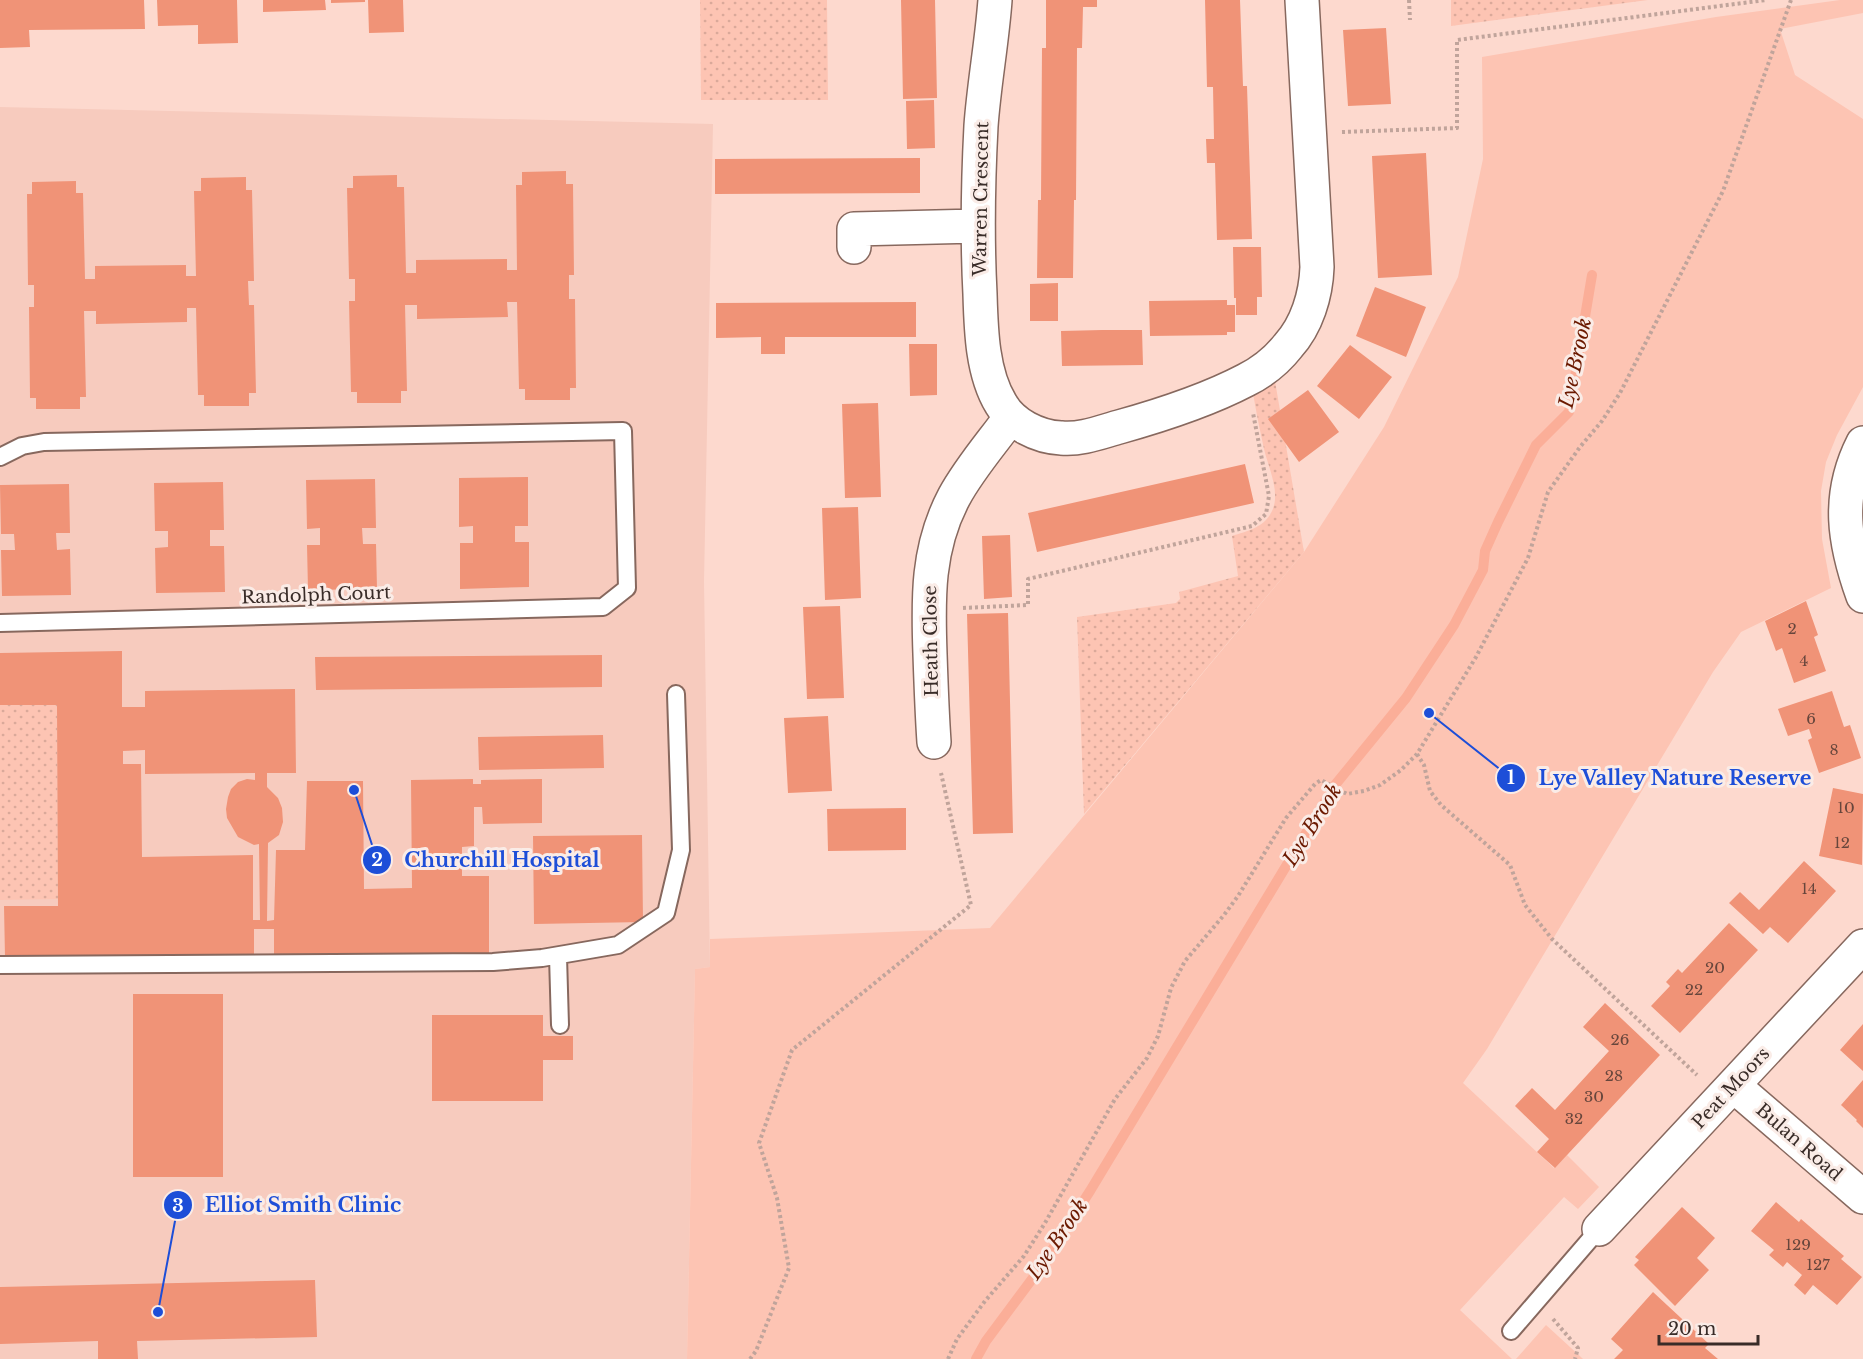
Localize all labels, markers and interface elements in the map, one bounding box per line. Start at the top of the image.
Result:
street label: Warren Crescent [969,121,993,278]
water label: Lye Brook [1554,316,1596,411]
street label: Randolph Court [241,581,391,609]
street label: Heath Close [919,585,943,697]
house number: 2 [1787,619,1797,638]
house number: 4 [1800,651,1808,670]
house number: 6 [1806,709,1816,728]
house number: 8 [1829,740,1839,759]
callout: Lye Valley Nature Reserve [1496,759,1824,797]
text: Lye Valley Nature Reserve [1539,766,1811,790]
text: 1 [1507,767,1515,789]
water label: Lye Brook [1277,780,1346,871]
house number: 10 [1837,798,1855,817]
house number: 12 [1834,833,1850,852]
callout: Churchill Hospital [362,841,612,879]
text: Churchill Hospital [404,848,600,872]
text: 2 [371,849,383,871]
house number: 14 [1801,879,1817,898]
house number: 20 [1705,958,1725,977]
house number: 22 [1685,980,1703,999]
house number: 26 [1611,1030,1629,1049]
street label: Peat Moors [1688,1043,1774,1133]
house number: 28 [1605,1066,1623,1085]
house number: 30 [1584,1087,1604,1106]
street label: Bulan Road [1751,1099,1847,1185]
house number: 32 [1565,1109,1583,1128]
callout: Elliot Smith Clinic [163,1186,413,1224]
text: Elliot Smith Clinic [205,1193,401,1217]
water label: Lye Brook [1021,1194,1093,1285]
text: 3 [172,1195,184,1217]
house number: 129 [1785,1235,1811,1254]
house number: 127 [1806,1255,1830,1274]
scale bar [1659,1308,1758,1346]
text: 20 m [1668,1318,1716,1340]

